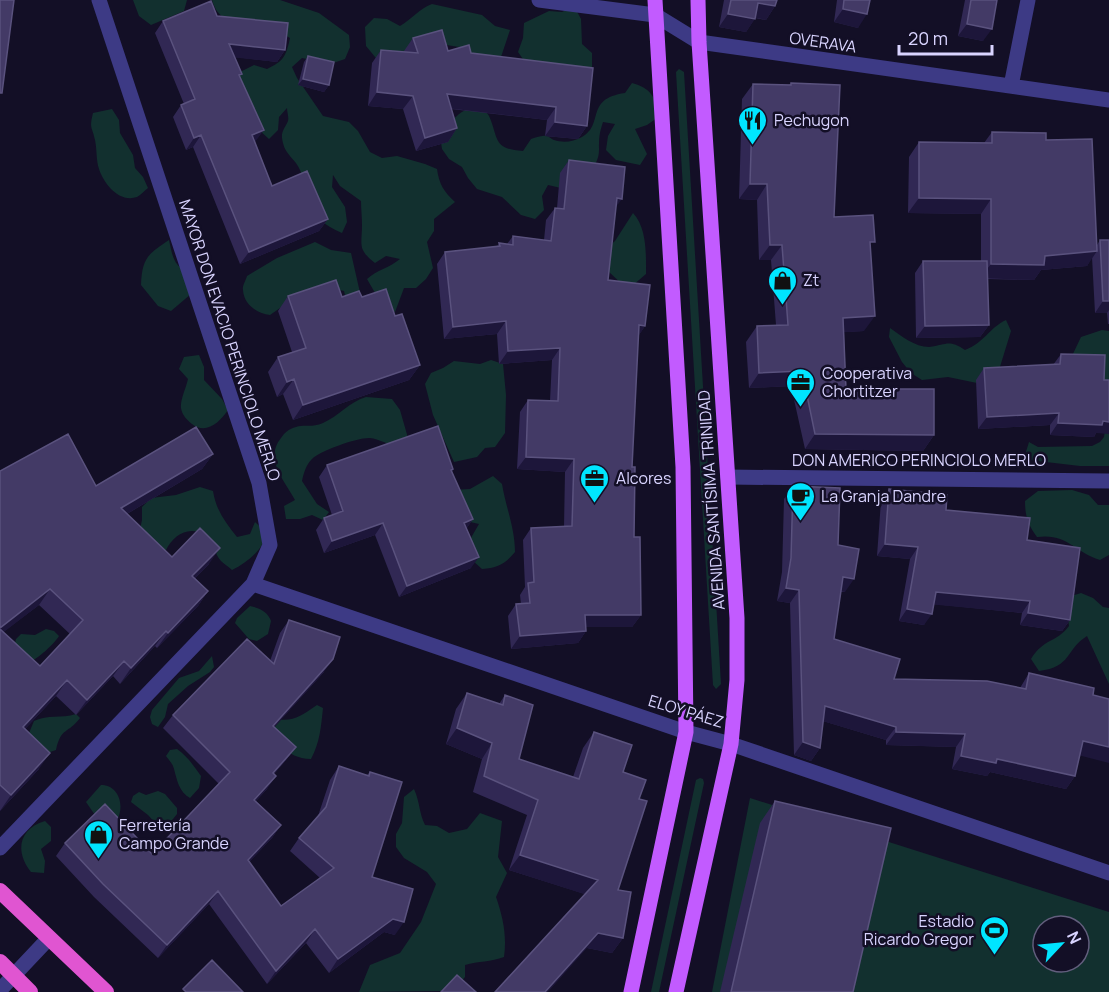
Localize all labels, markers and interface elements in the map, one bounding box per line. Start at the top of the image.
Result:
scale bar [899,18,992,56]
street label: OVERAVA [788,26,858,58]
text: 20 m [908,26,948,50]
restaurant icon: Pechugon [737,104,769,146]
place label: Pechugon [774,109,849,131]
street label: MAYOR DON EVACIO PERINCIOLO MERLO [174,196,286,484]
shop icon: Zt [766,264,798,306]
place label: Zt [803,269,819,291]
place label: Cooperativa Chortitzer [822,362,912,402]
office icon: Cooperativa Chortitzer [785,366,817,408]
street label: AVENIDA SANTÍSIMA TRINIDAD [692,389,730,611]
street label: DON AMERICO PERINCIOLO MERLO [792,449,1047,471]
office icon: Alcores [579,462,611,504]
place label: Alcores [616,467,671,489]
cafe icon: La Granja Dandre [784,480,816,522]
place label: La Granja Dandre [821,485,946,507]
street label: ELOY PÁEZ [646,689,726,733]
place label: Ferretería Campo Grande [119,814,229,854]
shop icon: Ferretería Campo Grande [82,818,114,860]
place label: Estadio Ricardo Gregor [864,910,974,950]
sports icon: Estadio Ricardo Gregor [979,914,1011,956]
north arrow [1031,914,1091,974]
text: N [1062,927,1087,947]

